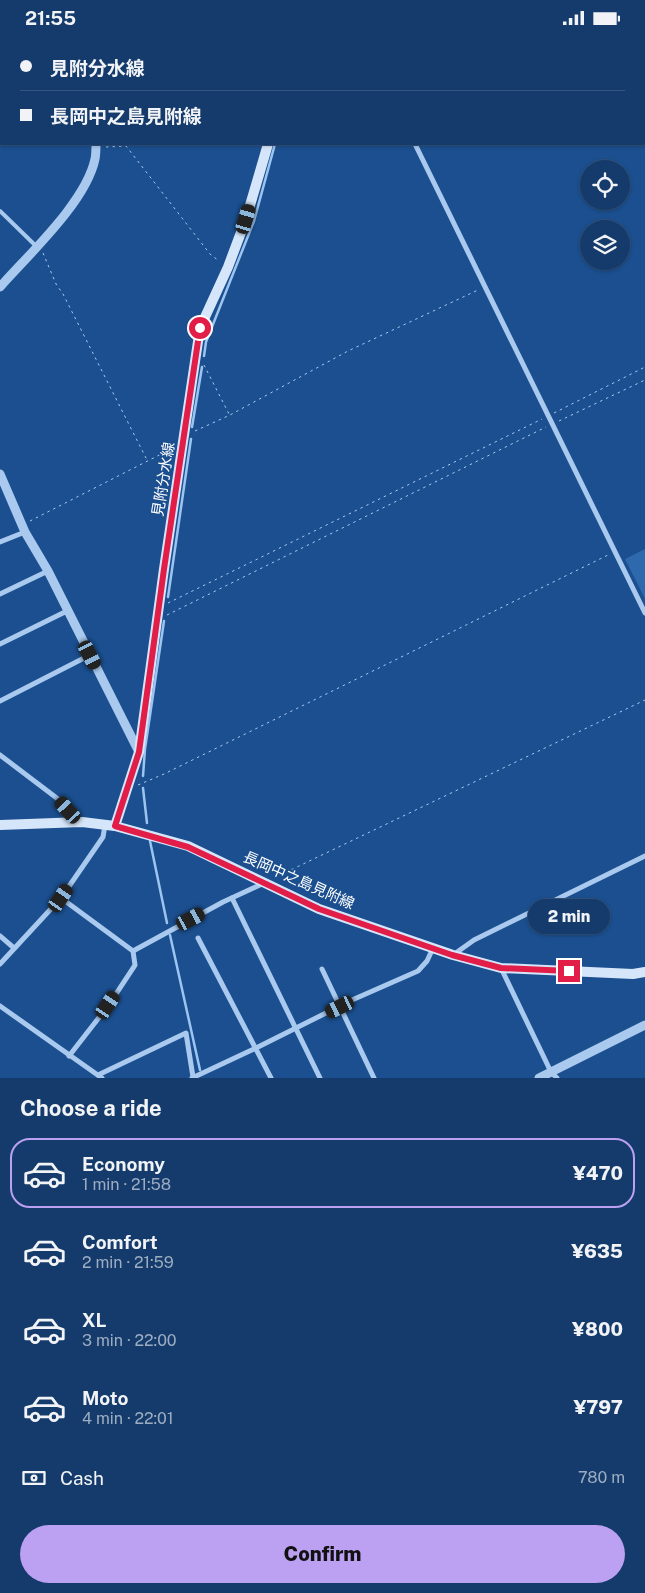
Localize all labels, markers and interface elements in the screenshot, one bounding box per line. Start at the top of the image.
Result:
text: 21:55 [25,7,76,29]
text: 見附分水線 [50,57,145,79]
text: 長岡中之島見附線 [50,105,202,127]
map controls [580,160,630,270]
button: locate [580,160,630,210]
car [234,202,257,236]
button: layers [580,220,630,270]
route start [189,317,211,339]
street label: 見附分水線 [149,441,177,517]
car [76,638,103,672]
car [52,794,83,826]
street label: 長岡中之島見附線 [241,848,357,912]
car [46,881,75,915]
callout: 2 min [528,899,610,933]
car [174,905,207,933]
text: 2 min [548,907,590,926]
route end [558,960,580,982]
car [93,988,122,1022]
car [323,994,356,1020]
text: Choose a ride [20,1095,162,1121]
icon: car [22,1151,67,1196]
text: Economy [82,1153,165,1175]
text: ¥470 [573,1162,623,1184]
text: 1 min · 21:58 [82,1175,171,1194]
icon: car [22,1229,67,1274]
text: Comfort [82,1231,158,1253]
text: ¥635 [571,1240,623,1262]
text: 2 min · 21:59 [82,1253,174,1272]
icon: car [22,1307,67,1352]
text: XL [82,1309,107,1331]
text: ¥800 [572,1318,623,1340]
text: 3 min · 22:00 [82,1331,177,1350]
icon: car [22,1385,67,1430]
text: Moto [82,1387,128,1409]
text: ¥797 [573,1396,623,1418]
text: 4 min · 22:01 [82,1409,173,1428]
icon: cash [20,1464,48,1492]
text: Cash [60,1467,104,1489]
text: 780 m [578,1468,625,1487]
button: Confirm [20,1525,625,1583]

